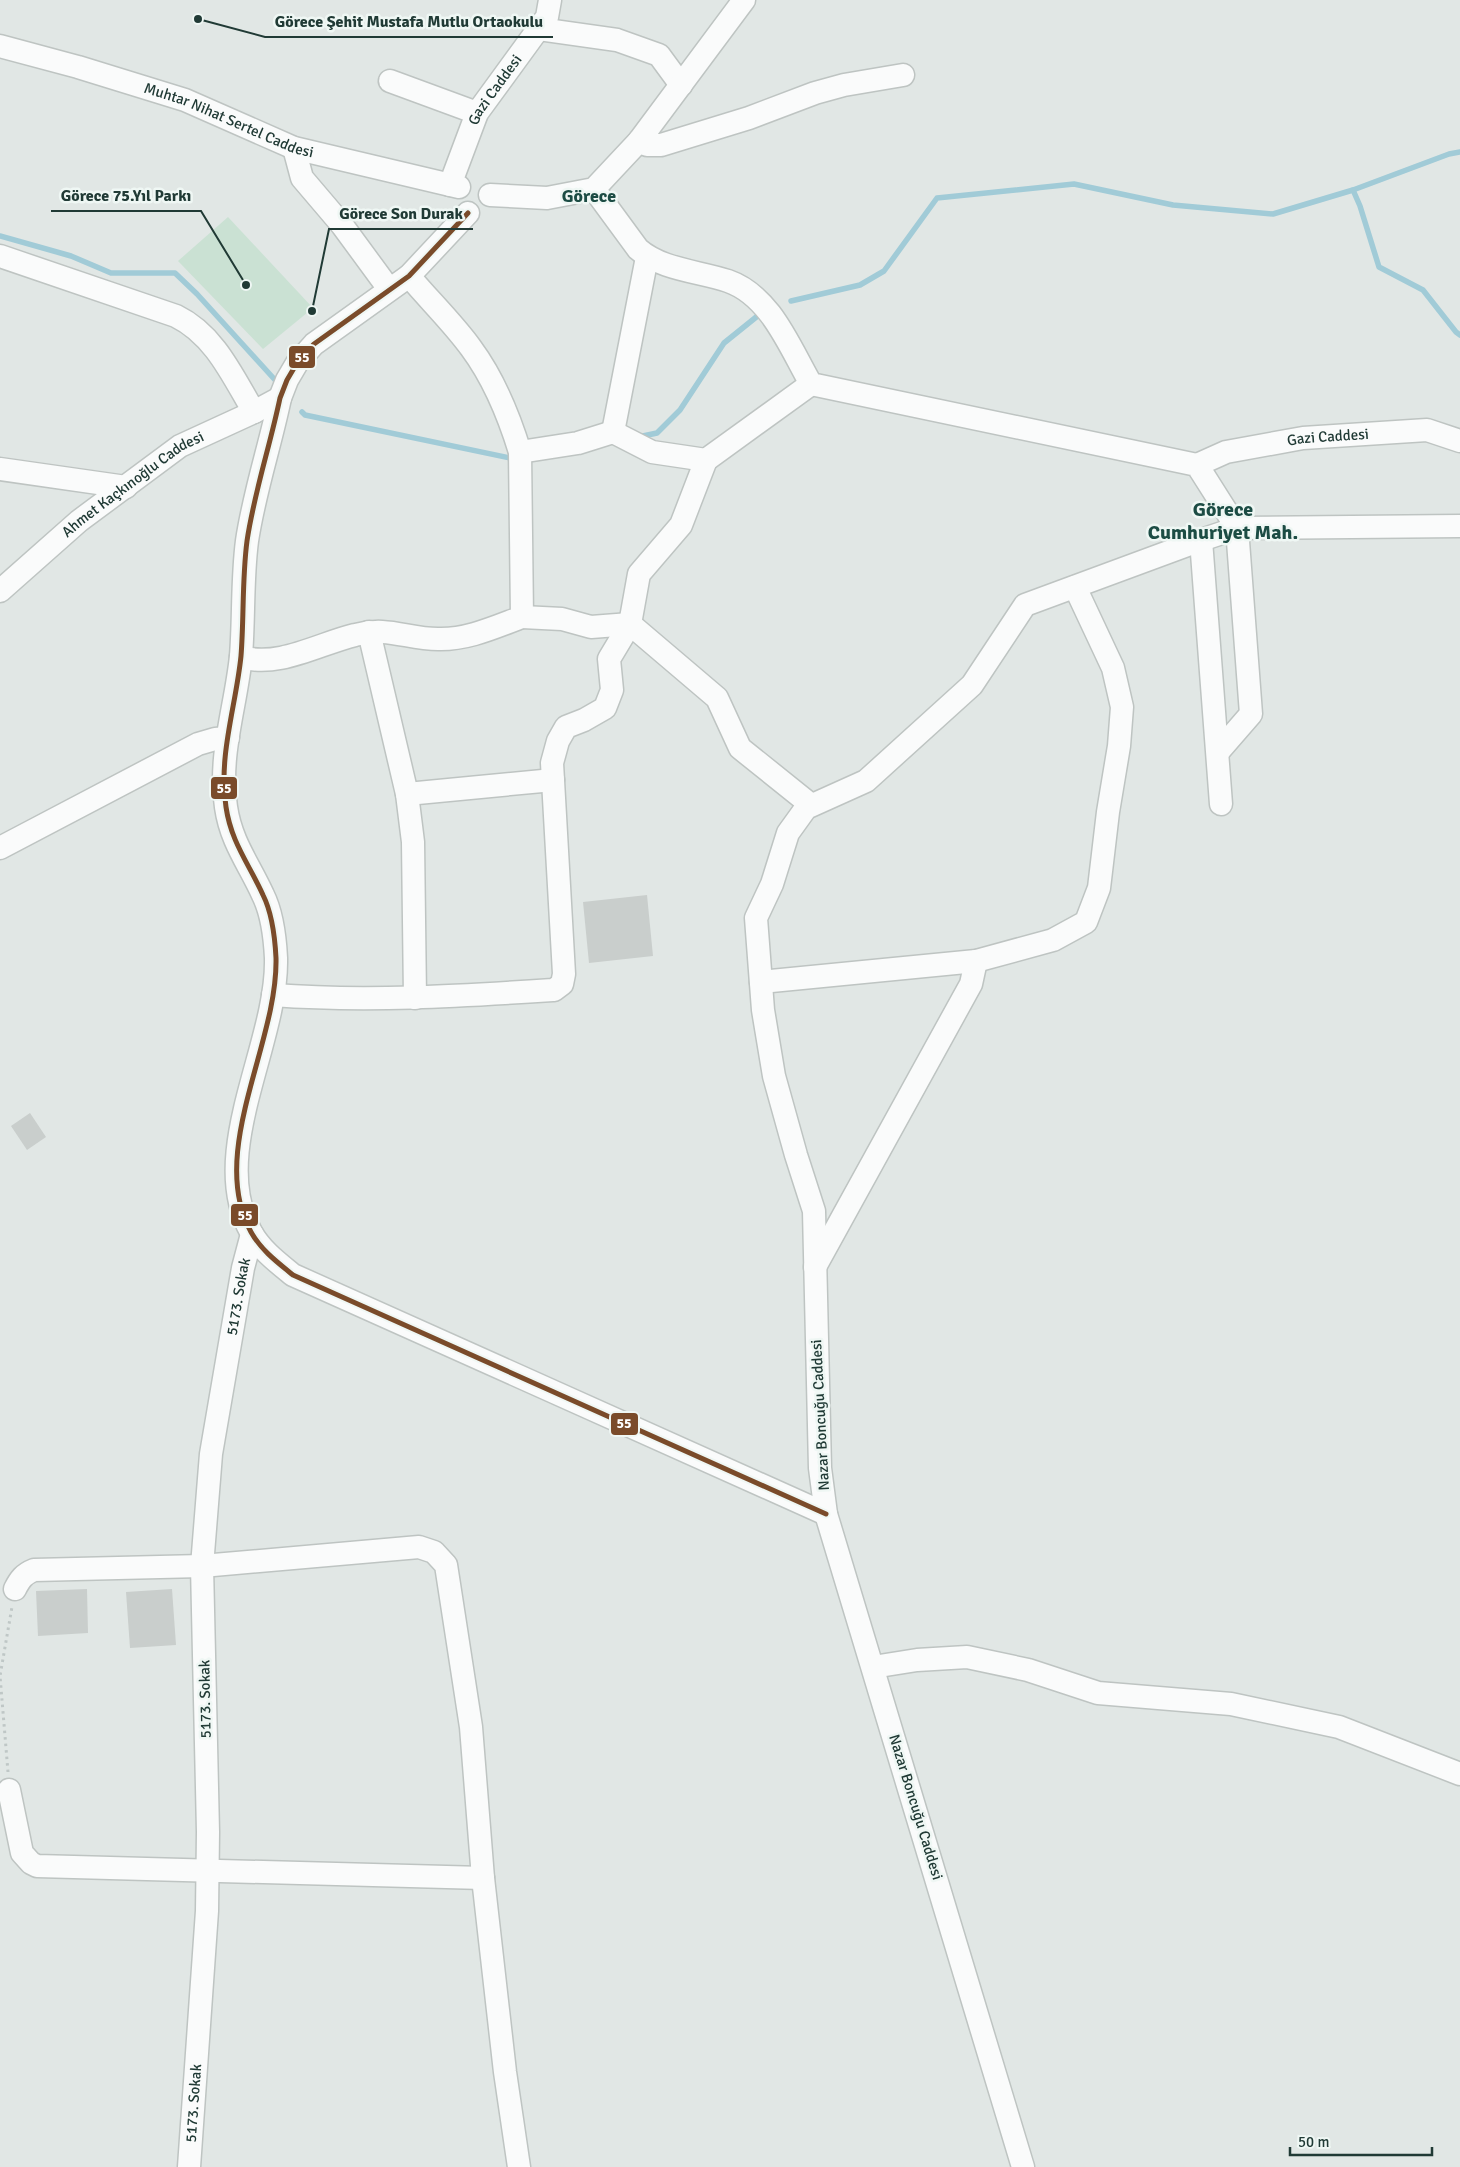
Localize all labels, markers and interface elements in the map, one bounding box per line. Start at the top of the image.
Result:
callout: Görece Şehit Mustafa Mutlu Ortaokulu [265,6,553,37]
text: Görece Şehit Mustafa Mutlu Ortaokulu [275,12,543,32]
street label: Gazi Caddesi [464,51,526,127]
street label: Muhtar Nihat Sertel Caddesi [142,79,315,161]
callout: Görece 75.Yıl Parkı [51,180,201,211]
district label: Görece [562,185,616,207]
text: Görece 75.Yıl Parkı [61,186,191,206]
callout: Görece Son Durak [329,198,473,229]
text: Görece Son Durak [339,204,463,224]
line badge: 55 [288,345,316,369]
text: 55 [294,349,310,366]
street label: Gazi Caddesi [1286,425,1369,450]
street label: Ahmet Kaçkınoğlu Caddesi [58,427,207,541]
district label: Görece Cumhuriyet Mah. [1148,497,1298,545]
line badge: 55 [210,776,238,800]
text: 55 [216,780,232,797]
line badge: 55 [230,1203,259,1227]
text: 55 [237,1207,253,1224]
street label: 5173. Sokak [223,1255,254,1337]
street label: Nazar Boncuğu Caddesi [807,1339,833,1491]
line badge: 55 [610,1412,639,1436]
text: 55 [616,1415,632,1432]
street label: 5173. Sokak [195,1659,215,1738]
street label: Nazar Boncuğu Caddesi [885,1732,947,1882]
street label: 5173. Sokak [182,2063,205,2143]
scale bar [1290,2124,1432,2156]
text: 50 m [1298,2133,1329,2151]

